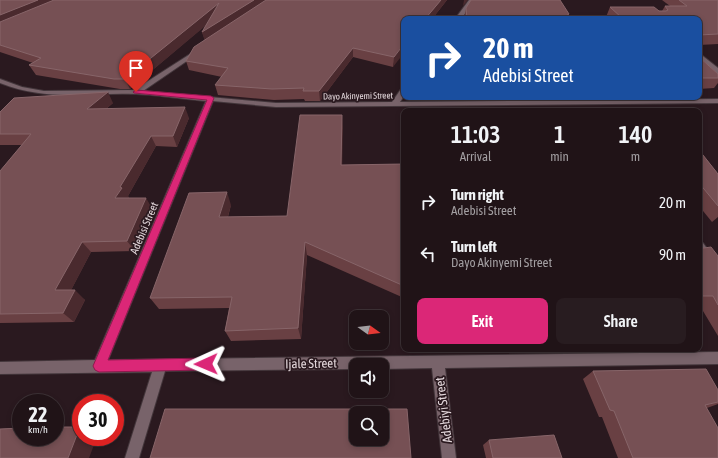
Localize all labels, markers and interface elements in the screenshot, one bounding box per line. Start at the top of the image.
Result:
icon: right [417,32,469,84]
text: 20 m [483,32,533,64]
pin [119,51,153,92]
icon: arrive [125,57,147,79]
text: Adebisi Street [483,65,574,86]
street label: Dayo Akinyemi Street [323,90,394,102]
text: 11:03 [451,121,501,148]
text: 1 [554,121,565,148]
text: 140 [619,121,652,148]
text: Arrival [460,149,491,164]
text: min [550,149,569,164]
text: m [631,149,640,164]
text: Turn right [451,186,504,203]
icon: right [417,191,439,213]
text: 20 m [659,194,686,211]
street label: Adebisi Street [128,200,160,256]
text: Adebisi Street [451,203,516,218]
text: Turn left [451,238,497,255]
icon: left [417,243,439,265]
text: 90 m [659,246,686,263]
text: Dayo Akinyemi Street [451,255,552,270]
button: Exit [417,298,548,344]
button: Share [556,298,686,344]
north arrow [349,310,389,350]
map controls [349,310,389,446]
position arrow [185,343,227,385]
street label: Ijale Street [285,356,337,371]
button: sound [349,358,389,398]
street label: Adebiyi Street [432,376,455,444]
speed limit sign: 30 [72,394,124,446]
text: 22 [29,403,47,426]
button: search [349,406,389,446]
text: km/h [28,424,48,435]

